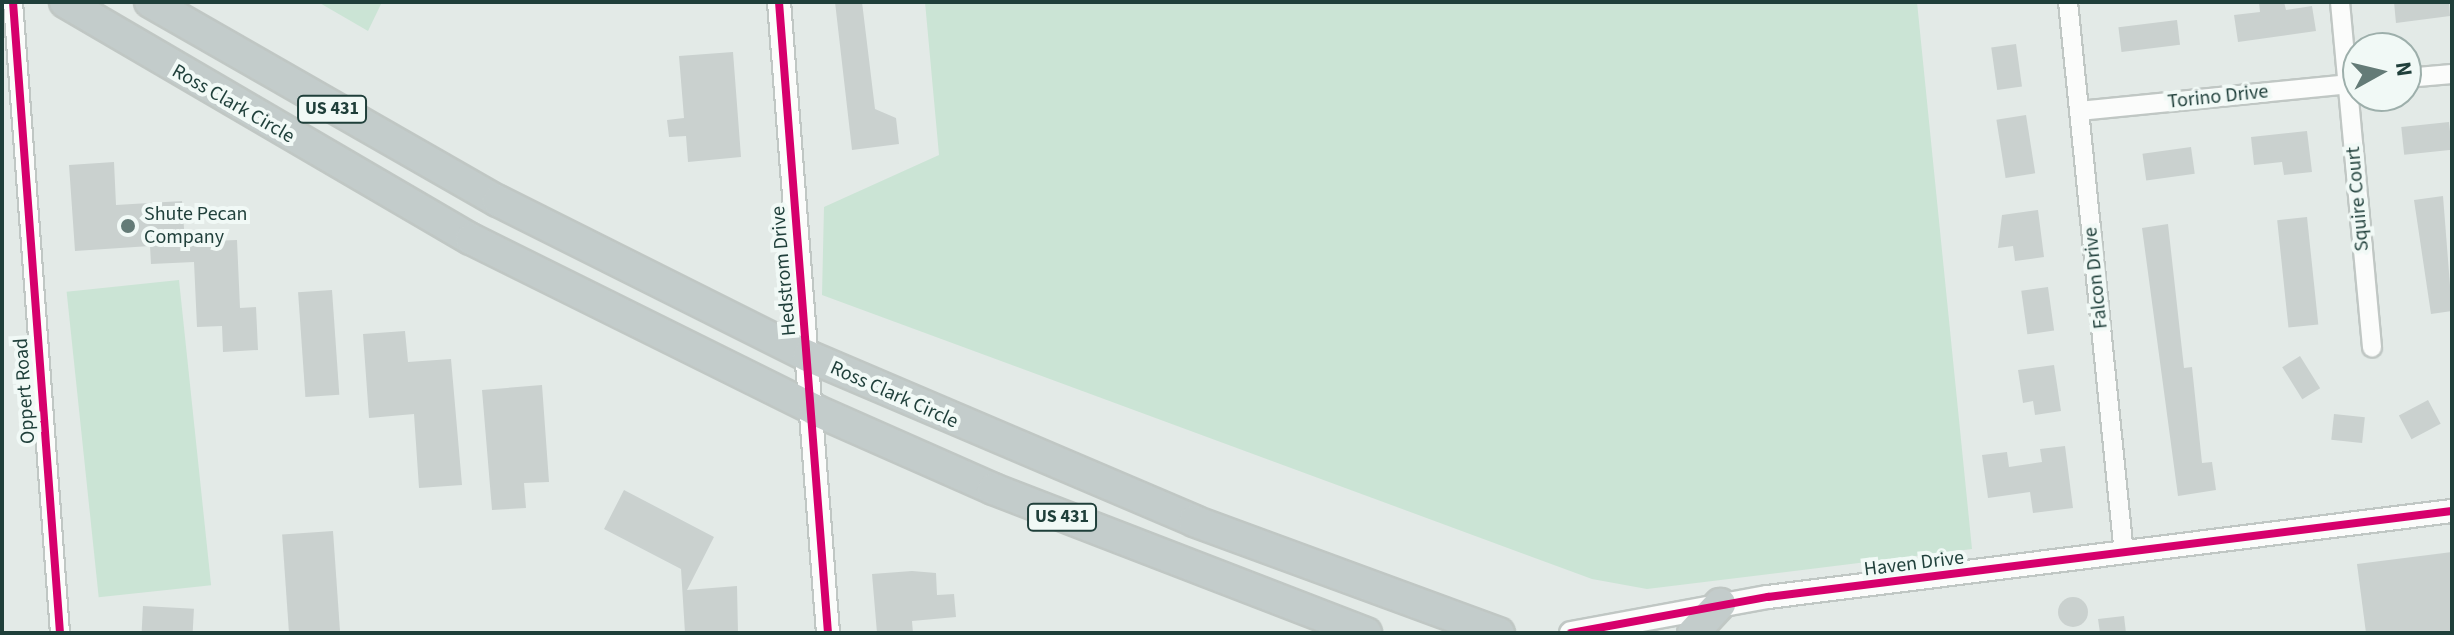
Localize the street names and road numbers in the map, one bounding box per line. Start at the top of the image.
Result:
street label: Ross Clark Circle [168,59,298,149]
street label: Torino Drive [2166,80,2270,114]
road number: US 431 [296,95,368,123]
street label: Squire Court [2341,146,2375,252]
street label: Hedstrom Drive [766,205,802,337]
street label: Falcon Drive [2079,226,2113,330]
street label: Oppert Road [9,337,41,445]
street label: Ross Clark Circle [826,356,962,434]
road number: US 431 [1026,503,1098,531]
street label: Haven Drive [1863,546,1965,582]

